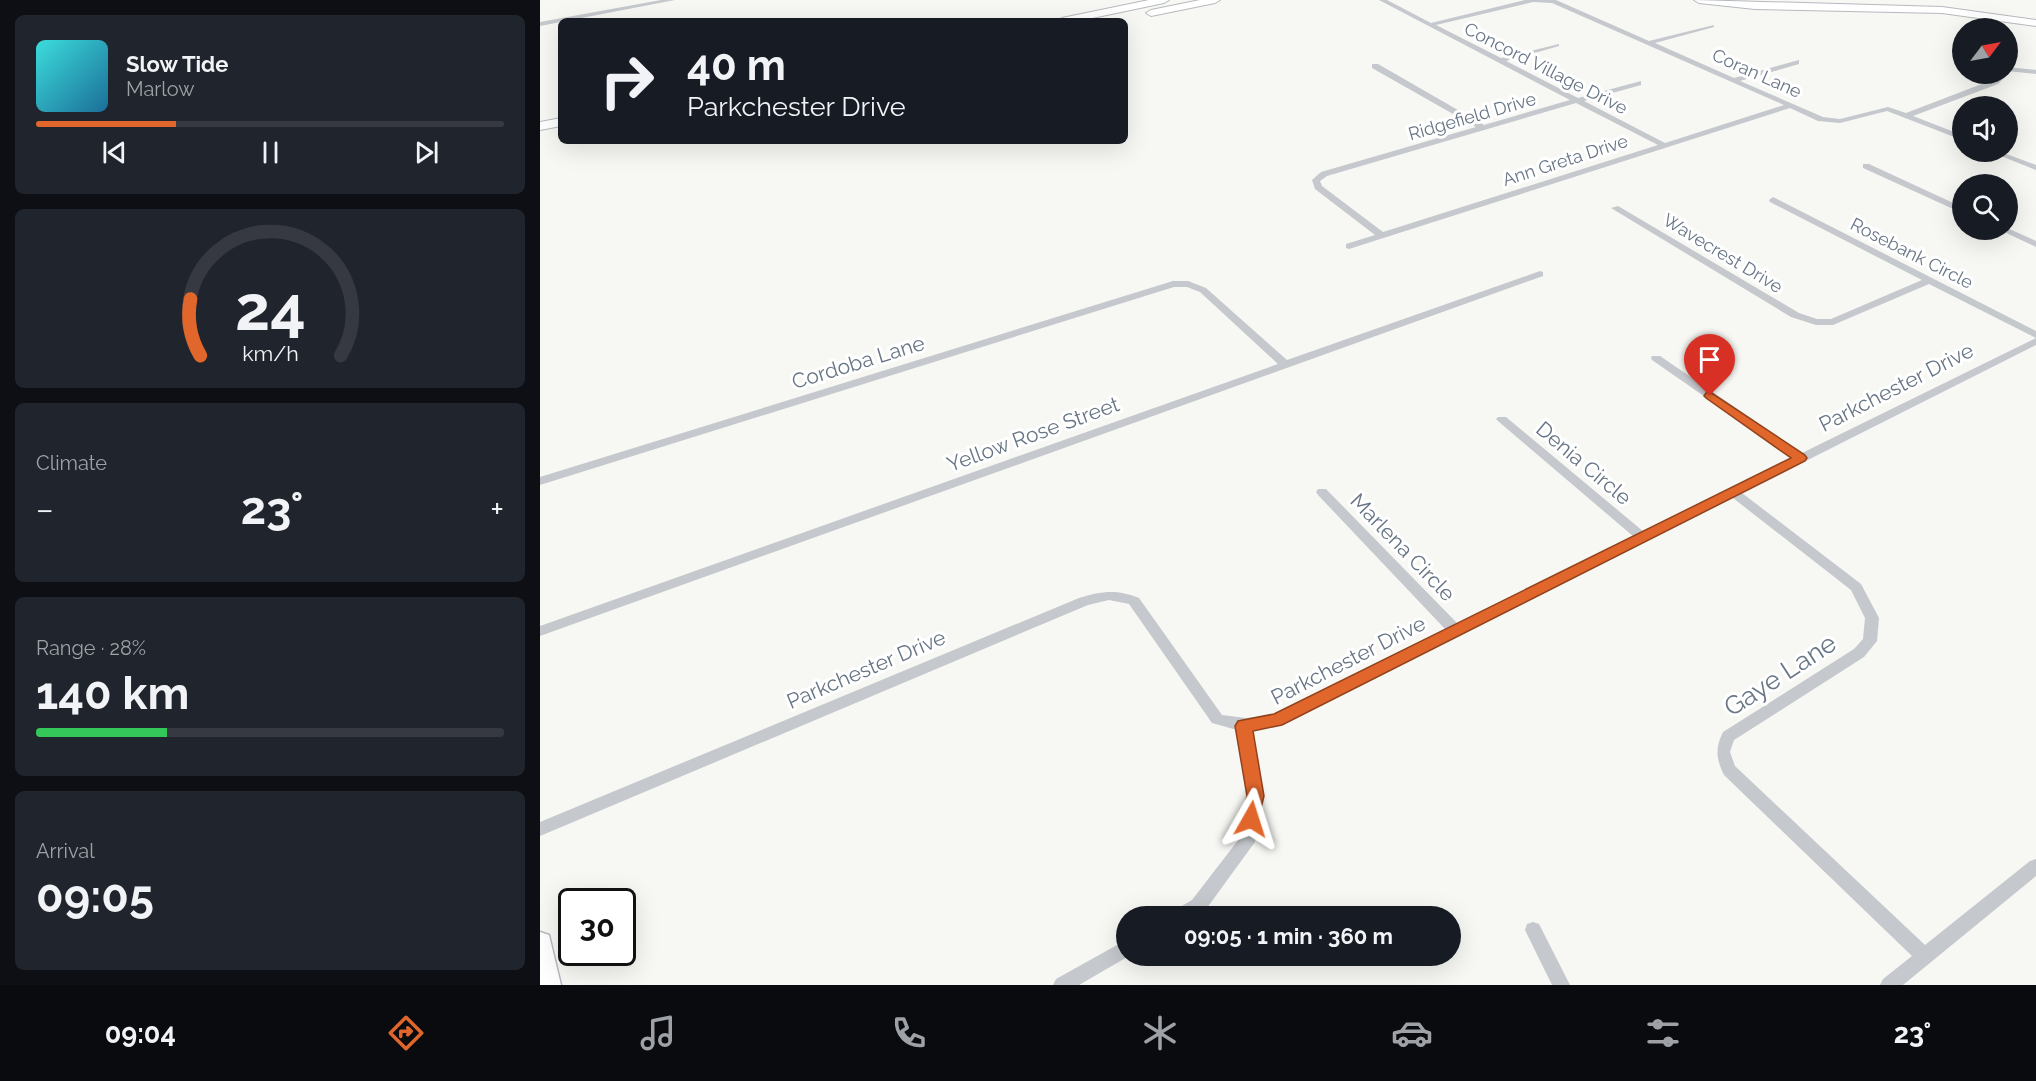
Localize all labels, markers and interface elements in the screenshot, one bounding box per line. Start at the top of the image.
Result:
street label: Concord Village Drive [1461,18,1631,118]
north arrow [1952,18,2018,84]
map controls [1952,18,2018,240]
text: 40 m [687,41,786,90]
icon: right [588,42,666,120]
street label: Coran Lane [1709,44,1805,102]
text: Slow Tide [126,51,228,77]
text: Marlow [126,77,195,101]
street label: Ridgefield Drive [1406,88,1539,144]
text: Parkchester Drive [687,91,906,122]
button: sound [1952,96,2018,162]
street label: Ann Greta Drive [1500,130,1631,190]
icon: previous [98,136,131,169]
icon: pause [254,136,287,169]
icon: next [410,136,443,169]
button: search [1952,174,2018,240]
street label: Wavecrest Drive [1659,209,1787,297]
street label: Rosebank Circle [1847,213,1977,293]
text: 24 [235,271,305,345]
street label: Cordoba Lane [789,330,927,394]
pin [1684,334,1735,396]
street label: Parkchester Drive [1815,337,1977,437]
text: km/h [242,341,298,366]
icon: arrive [1693,343,1726,376]
street label: Yellow Rose Street [944,391,1122,477]
street label: Denia Circle [1531,416,1637,510]
text: Climate [36,451,107,475]
text: 23° [241,482,303,535]
street label: Marlena Circle [1345,488,1461,606]
text: − [36,490,54,529]
text: + [490,490,504,529]
street label: Parkchester Drive [1267,610,1429,710]
street label: Parkchester Drive [783,624,949,714]
street label: Gaye Lane [1718,628,1842,722]
text: Range · 28% [36,636,146,660]
text: 140 km [36,667,189,720]
position arrow [1219,787,1283,851]
text: Arrival [36,839,95,863]
text: 09:05 [36,870,154,923]
speed limit sign: 30 [558,888,636,966]
text: 09:05 · 1 min · 360 m [1184,923,1393,949]
icon: directions [385,1012,427,1054]
icon: music [637,1012,679,1054]
icon: phone [888,1012,930,1054]
icon: climate [1139,1012,1181,1054]
icon: car [1391,1012,1433,1054]
icon: filters [1642,1012,1684,1054]
text: 09:04 [105,1018,176,1049]
text: 23° [1894,1018,1931,1049]

